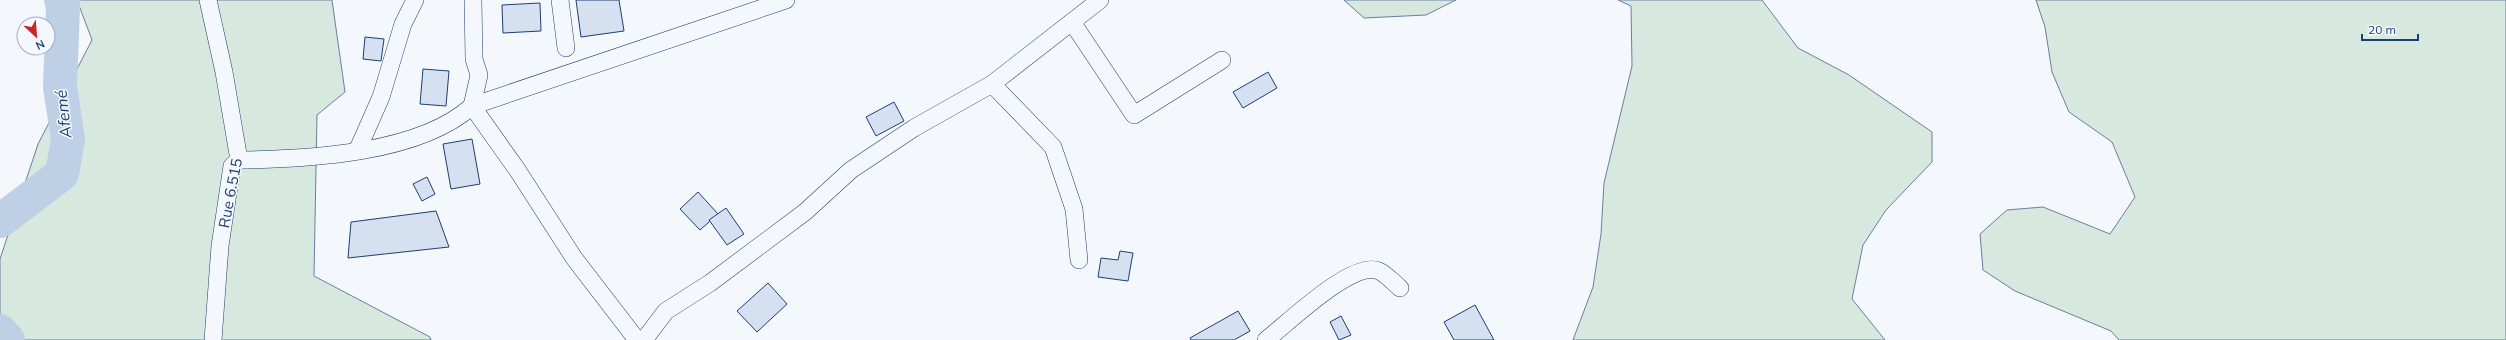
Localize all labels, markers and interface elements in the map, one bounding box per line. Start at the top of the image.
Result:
north arrow [16,16,56,56]
scale bar [2362,16,2418,42]
text: 20 m [2368,22,2396,37]
text: N [34,37,47,53]
water label: Afemé [51,89,76,140]
street label: Rue 6.515 [214,157,246,229]

